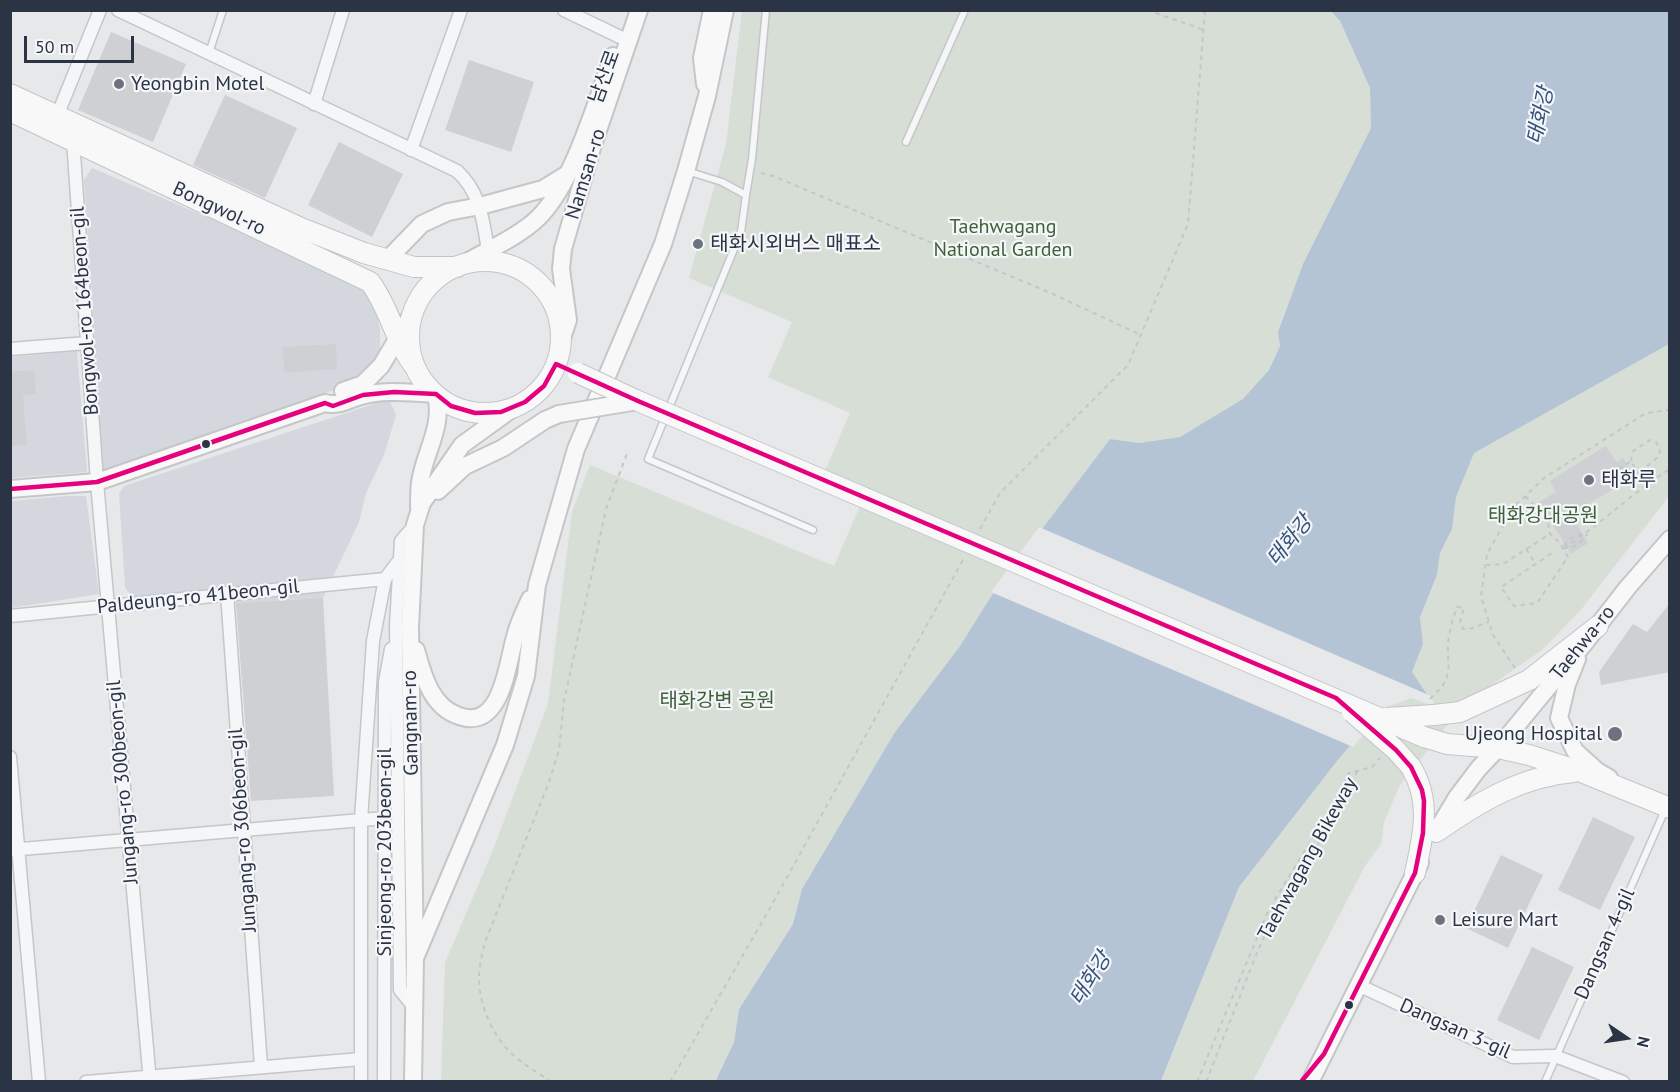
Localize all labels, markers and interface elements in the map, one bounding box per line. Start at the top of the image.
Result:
scale bar [27,24,136,62]
text: 50 m [35,35,74,58]
street label: 남산로 [584,47,626,107]
place label: Yeongbin Motel [131,72,264,96]
marker: Yeongbin Motel [112,77,126,91]
water label: 태화강 [1523,85,1559,147]
street label: Namsan-ro [561,126,611,222]
street label: Bongwol-ro [169,177,269,241]
street label: Bongwol-ro 164beon-gil [66,206,104,416]
park label: Taehwagang National Garden [933,215,1073,262]
place label: 태화시외버스 매표소 [710,232,881,256]
marker: 태화시외버스 매표소 [691,237,705,251]
unlabelled marker [200,438,212,450]
place label: 태화루 [1601,468,1656,492]
marker: 태화루 [1582,473,1596,487]
park label: 태화강대공원 [1488,504,1598,528]
water label: 태화강 [1262,511,1318,571]
street label: Paldeung-ro 41beon-gil [96,574,300,620]
street label: Taehwa-ro [1546,601,1620,685]
street label: Gangnam-ro [398,670,424,776]
street label: Jungang-ro 300beon-gil [102,679,144,885]
park label: 태화강변 공원 [659,689,775,713]
place label: Ujeong Hospital [1465,722,1602,746]
marker: Ujeong Hospital [1606,725,1624,743]
street label: Jungang-ro 306beon-gil [224,727,262,933]
street label: Sinjeong-ro 203beon-gil [373,748,397,956]
street label: Taehwagang Bikeway [1253,773,1363,945]
street label: Dangsan 4-gil [1570,885,1640,1003]
place label: Leisure Mart [1452,908,1558,932]
marker: Leisure Mart [1433,913,1447,927]
water label: 태화강 [1065,948,1117,1010]
street label: Dangsan 3-gil [1396,994,1514,1064]
unlabelled marker [1343,999,1355,1011]
north arrow [1596,1008,1656,1068]
text: N [1633,1035,1654,1049]

